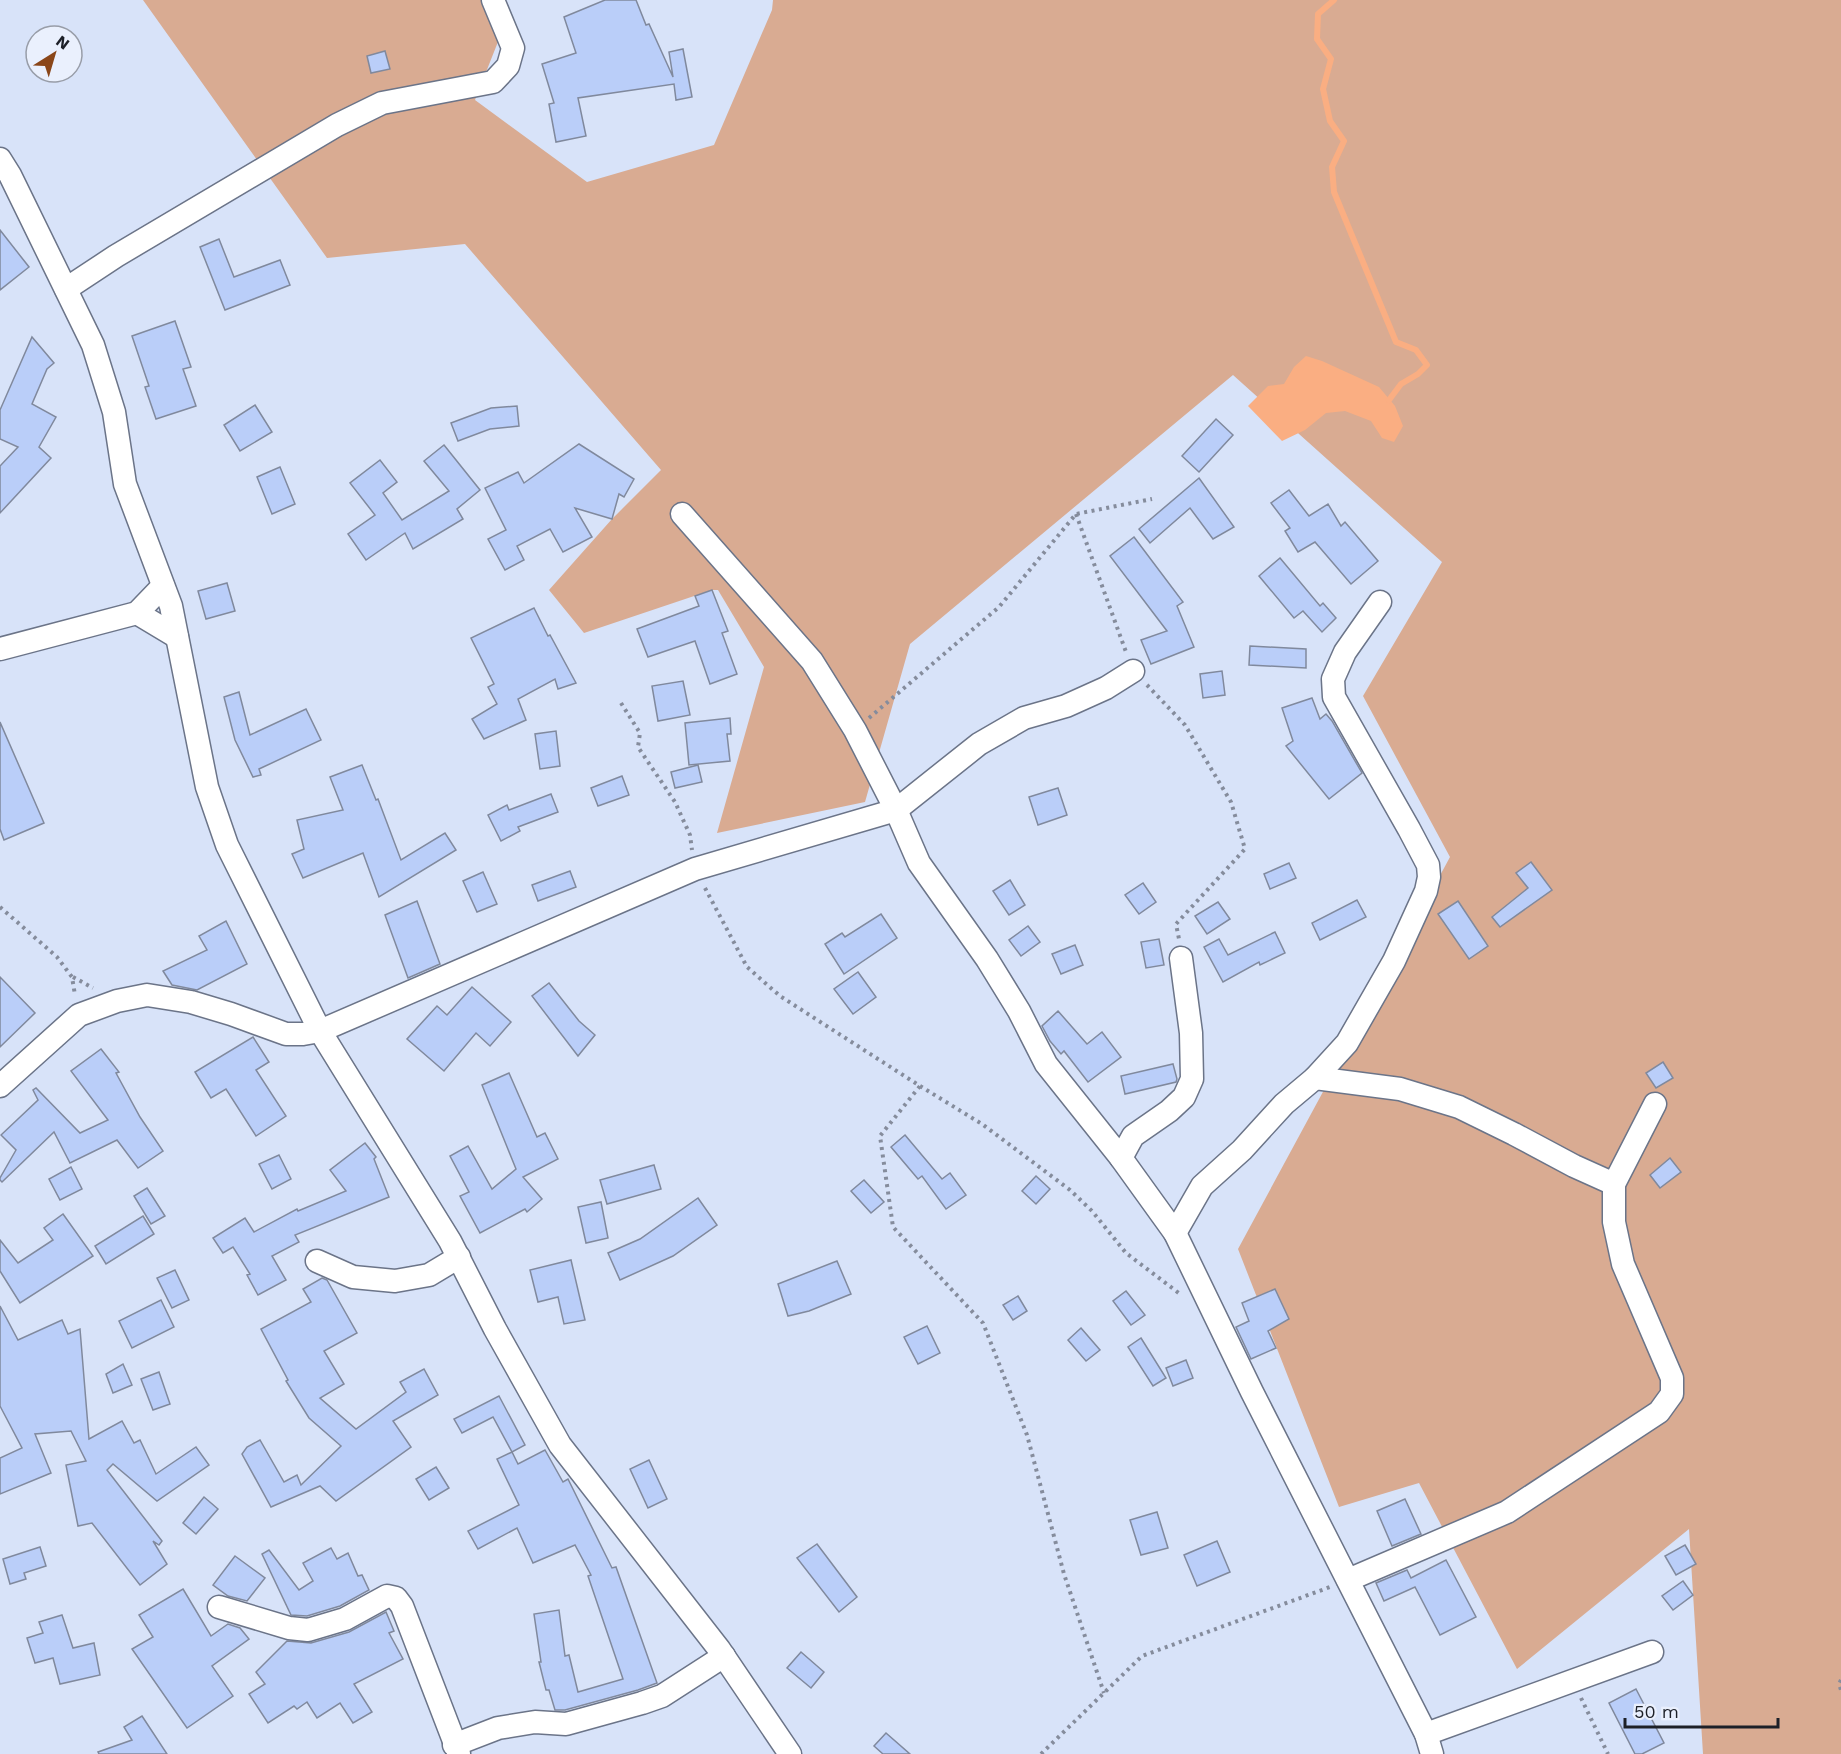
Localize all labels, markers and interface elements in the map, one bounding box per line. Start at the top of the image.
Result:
north arrow [24,24,84,84]
text: N [52,31,73,54]
scale bar [1625,1691,1778,1729]
text: 50 m [1634,1701,1679,1722]

